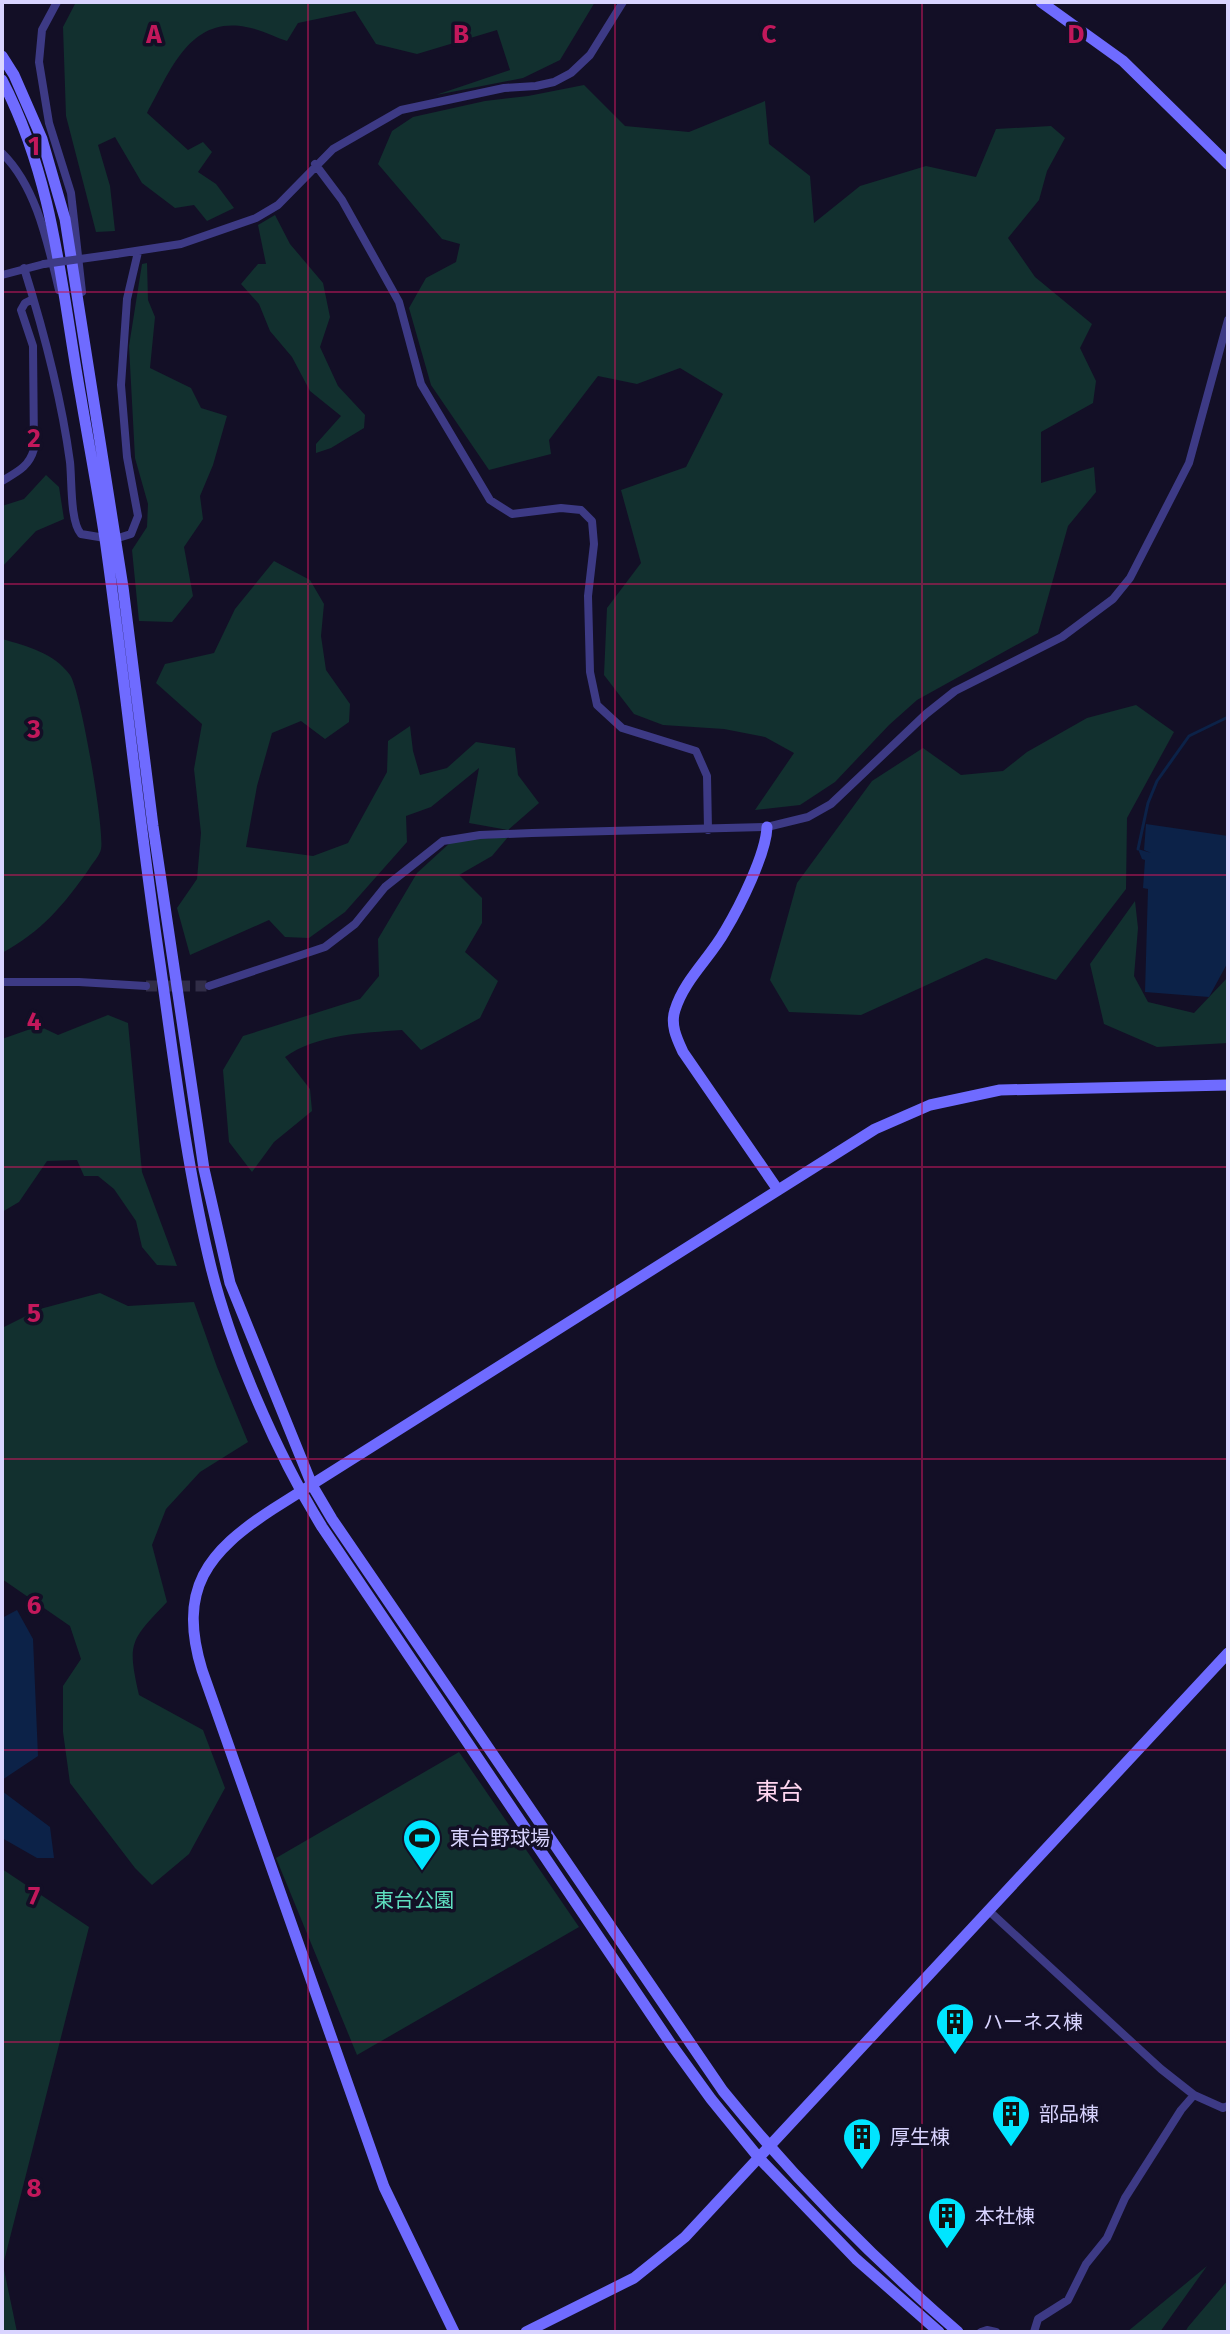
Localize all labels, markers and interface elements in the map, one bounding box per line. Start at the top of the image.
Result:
text: A [145,19,162,50]
text: B [453,19,469,50]
text: C [762,19,777,50]
text: D [1068,19,1085,50]
text: 1 [28,131,40,162]
text: 2 [27,423,41,454]
text: 3 [26,714,41,745]
text: 4 [27,1006,42,1037]
text: 5 [27,1298,41,1329]
text: 6 [27,1590,42,1621]
district label: 東台 [755,1778,803,1806]
sports icon: 東台野球場 [401,1817,443,1872]
place label: 東台野球場 [450,1826,550,1850]
text: 7 [28,1881,40,1912]
park label: 東台公園 [374,1888,454,1912]
building icon: ハーネス棟 [934,2001,976,2056]
place label: ハーネス棟 [983,2010,1083,2034]
building icon: 部品棟 [990,2093,1032,2148]
place label: 部品棟 [1039,2102,1099,2126]
building icon: 厚生棟 [841,2116,883,2171]
place label: 厚生棟 [890,2125,950,2149]
text: 8 [26,2173,42,2204]
building icon: 本社棟 [926,2195,968,2250]
place label: 本社棟 [975,2204,1035,2228]

